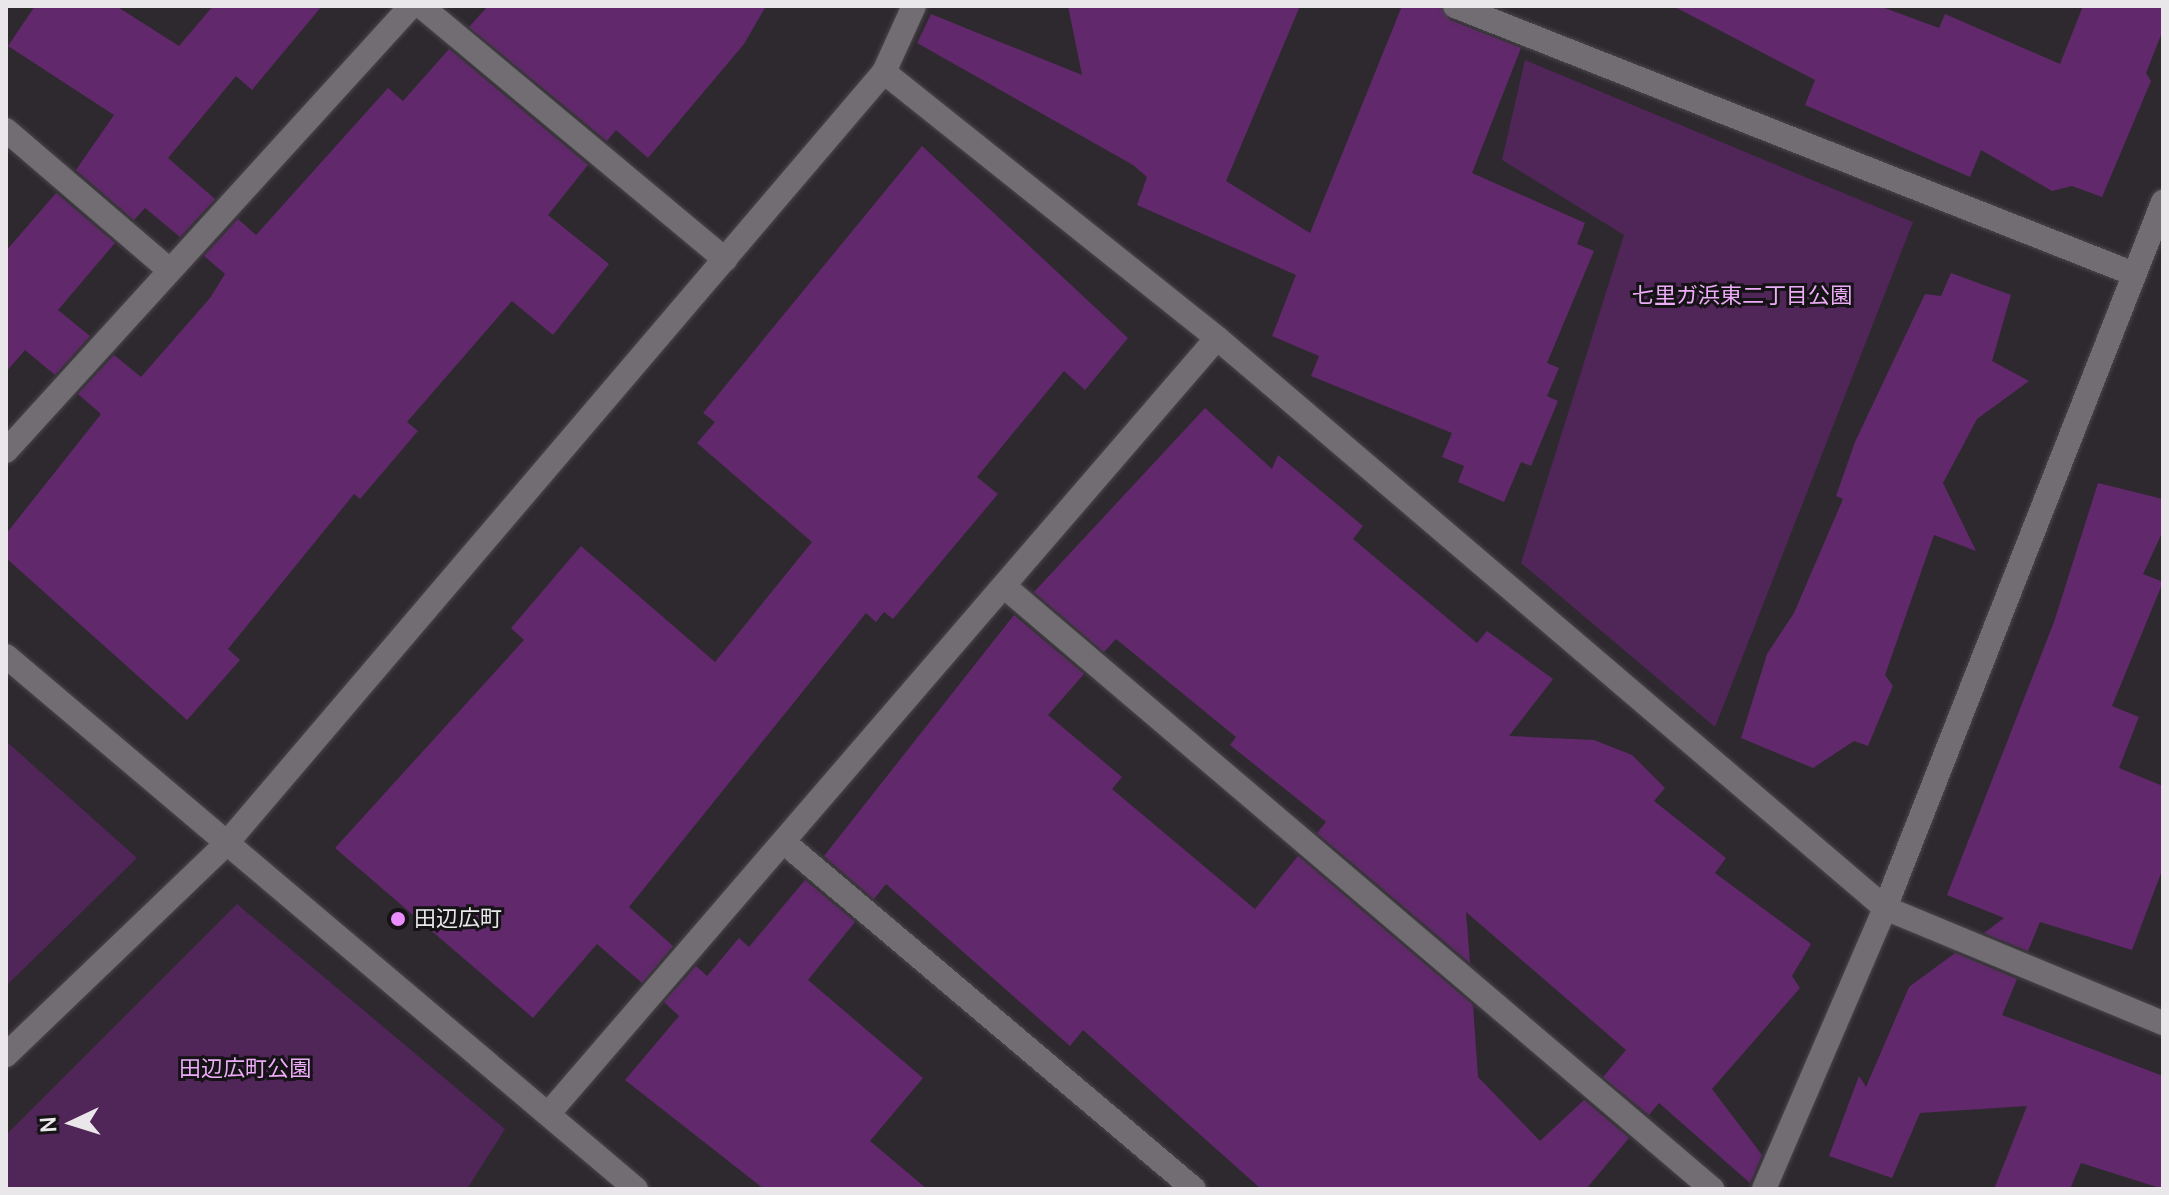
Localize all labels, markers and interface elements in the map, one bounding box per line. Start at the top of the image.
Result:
park label: 七里ガ浜東二丁目公園 [1632,283,1852,309]
place label: 田辺広町 [414,906,502,932]
marker: 田辺広町 [389,910,407,928]
park label: 田辺広町公園 [179,1056,311,1082]
north arrow [32,1083,112,1163]
text: N [33,1116,64,1134]

